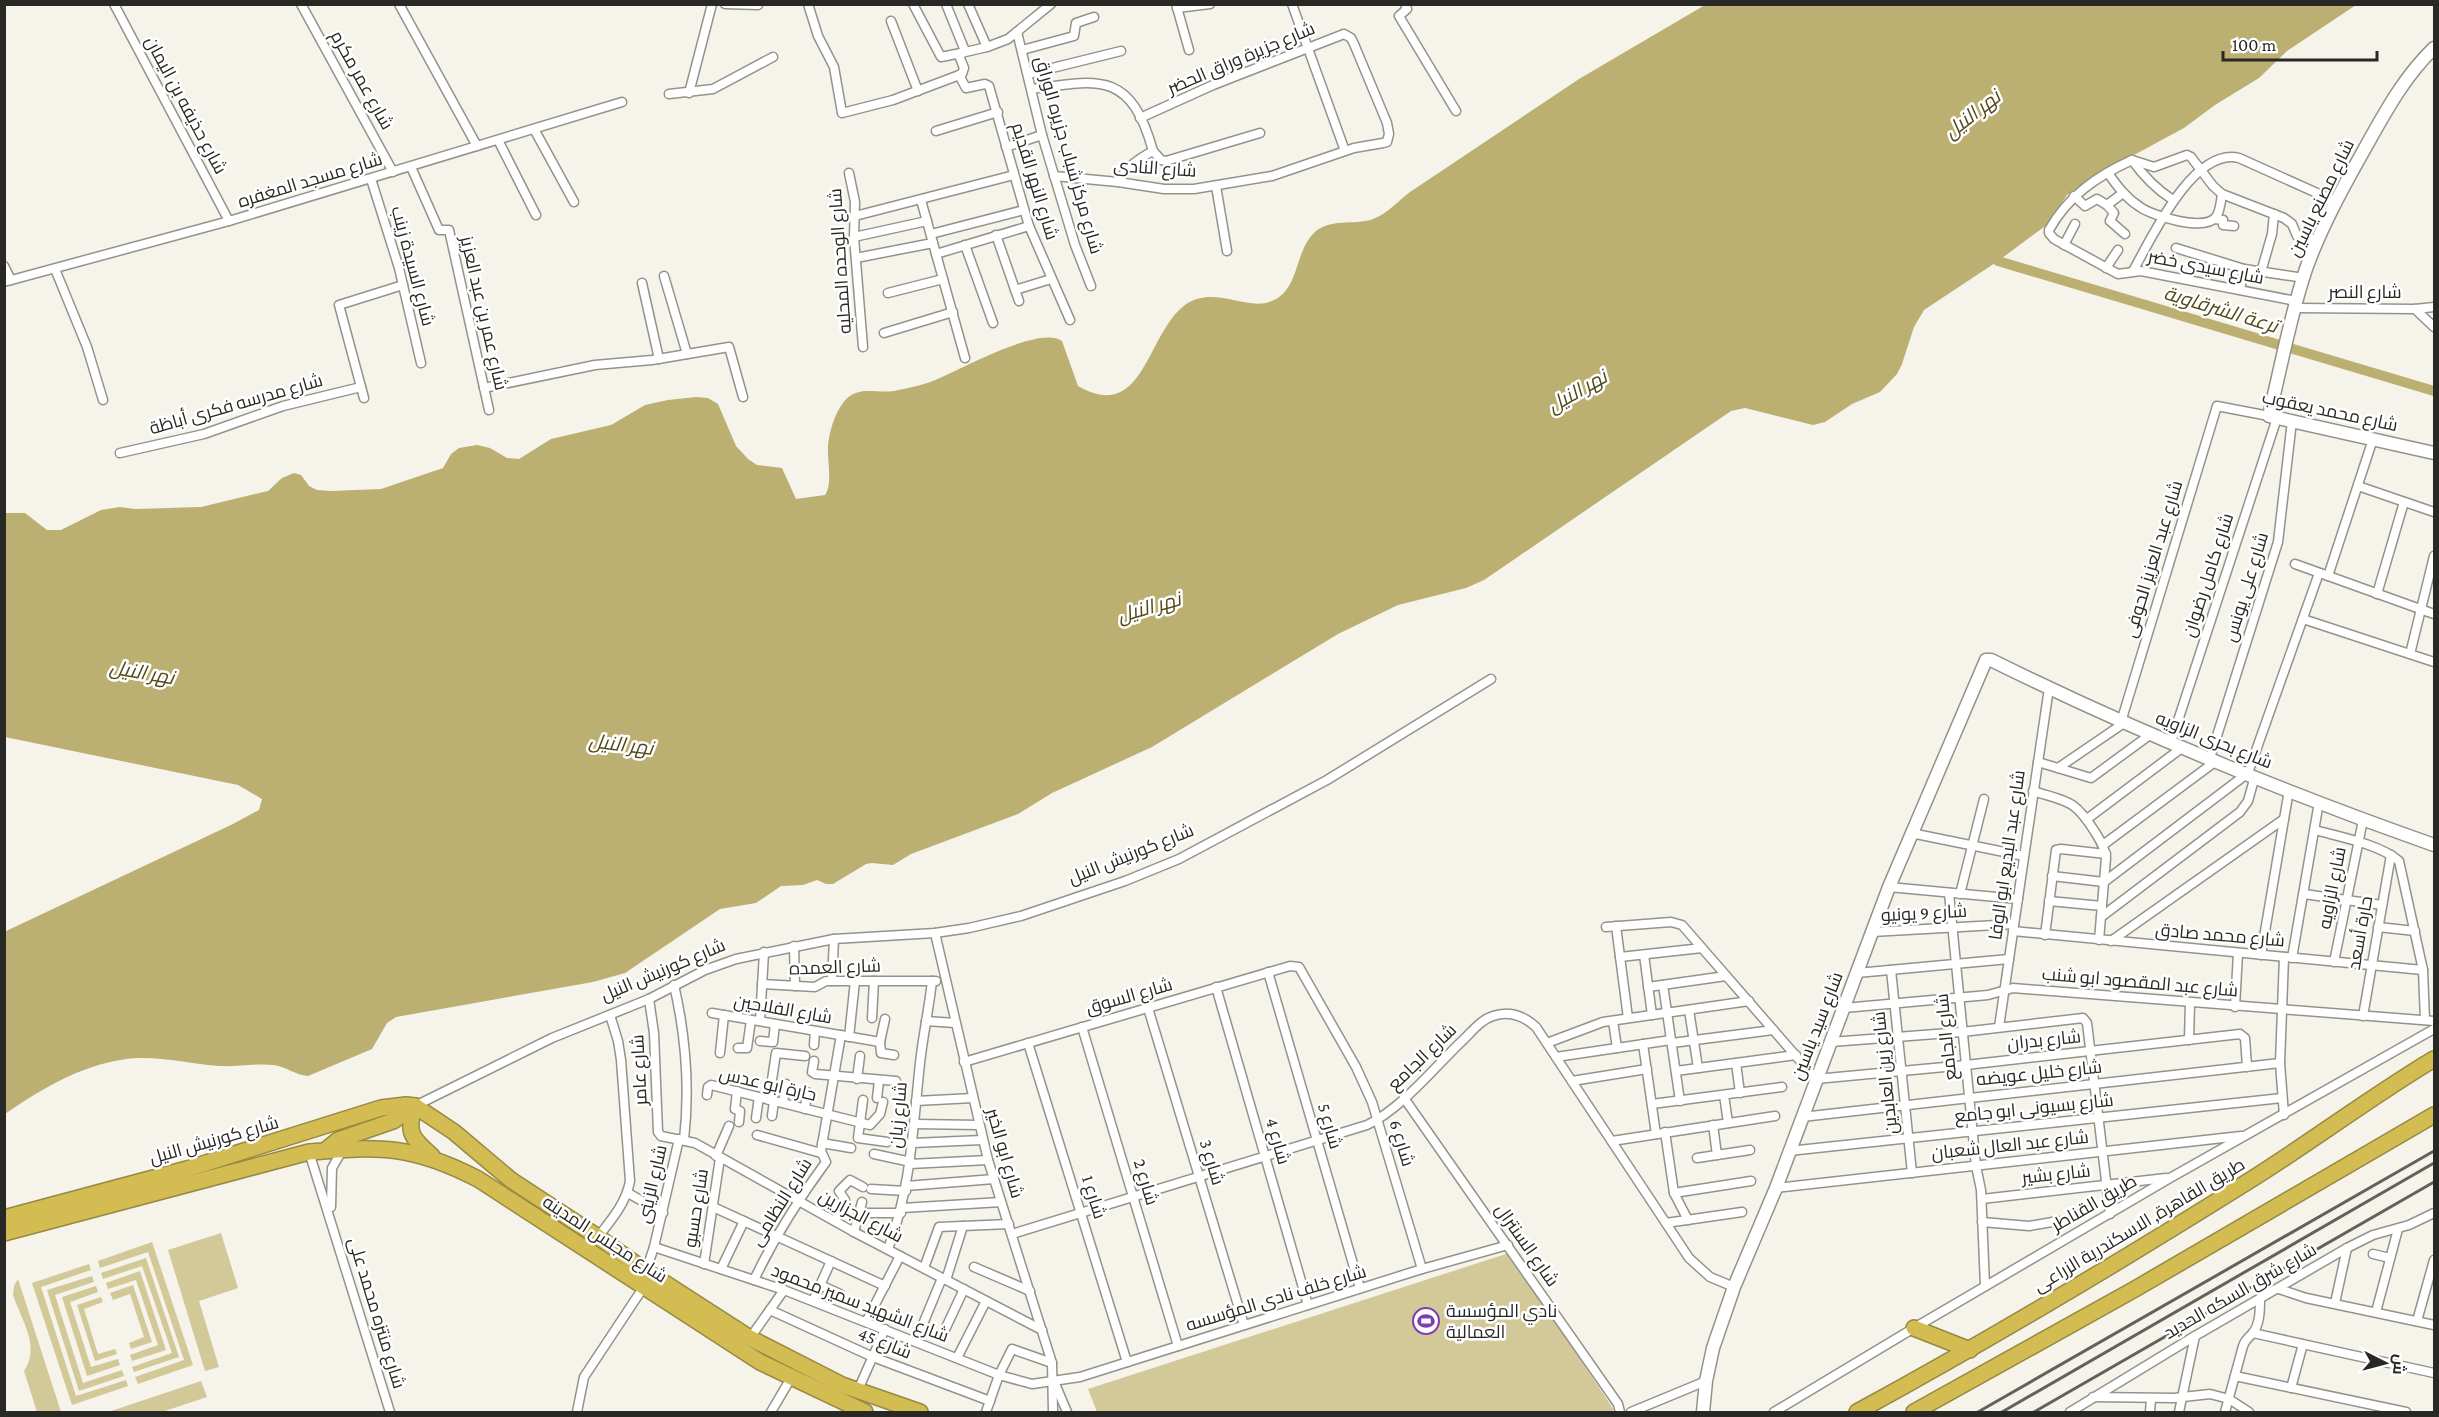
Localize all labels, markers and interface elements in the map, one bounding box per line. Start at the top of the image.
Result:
street label: شارع جزيرة وراق الحضر [1163,18,1319,100]
scale bar [2223,24,2378,62]
street label: شارع عمر مكرم [325,27,397,134]
street label: شارع حذيفه بن اليمان [139,33,231,178]
text: 100 m [2232,35,2277,55]
street label: شارع مركز شباب جزيره الوراق [1029,54,1107,257]
water label: نهر النيل [1940,84,2007,143]
street label: شارع النهر القديم [1006,120,1062,243]
street label: شارع مصنع ياسين [2284,136,2360,261]
street label: شارع مسجد المغفره [235,149,385,213]
street label: شارع النادى [1113,155,1197,183]
street label: شارع الوحده المحليه [825,187,857,335]
street label: شارع السيدة زينب [385,204,439,329]
street label: شارع عمر بن عبد العزيز [454,233,511,393]
street label: شارع سيدى خضر [2145,246,2266,290]
water label: ترعة الشرقاوية [2161,281,2284,339]
street label: شارع النصر [2327,282,2402,304]
water label: نهر النيل [1543,364,1613,418]
street label: شارع مدرسه فكرى أباظة [147,369,325,440]
street label: شارع محمد يعقوب [2260,387,2400,437]
street label: شارع عبد العزيز الحوفى [2120,478,2188,641]
street label: شارع كامل رضوان [2179,511,2239,640]
street label: شارع على يونس [2220,530,2274,645]
water label: نهر النيل [1115,587,1186,627]
water label: نهر النيل [108,656,178,690]
street label: شارع بحرى الزاويه [2152,708,2275,774]
water label: نهر النيل [587,729,657,760]
street label: شارع عبد البديع ابو الوفا [1985,769,2031,941]
street label: شارع كورنيش النيل [1065,820,1197,890]
street label: شارع الزاويه [2314,845,2352,931]
street label: حارة أسعد [2343,894,2377,972]
street label: شارع 9 يونيو [1880,901,1968,927]
street label: شارع محمد صادق [2154,919,2286,953]
street label: شارع كورنيش النيل [598,935,729,1007]
street label: شارع العمده [789,955,881,981]
street label: شارع عبد المقصود ابو شنب [2041,963,2239,1003]
street label: شارع سيد ياسين [1787,969,1849,1084]
street label: شارع السوق [1083,974,1175,1020]
street label: شارع الفلاحين [732,991,834,1029]
street label: شارع الجامع [1932,992,1962,1081]
street label: شارع زين العابدين [1869,1010,1903,1135]
street label: شارع الجامع [1384,1020,1462,1096]
street label: شارع بدران [2006,1026,2082,1056]
street label: شارع عامر [627,1034,653,1107]
street label: شارع خليل عويضه [1975,1056,2103,1092]
street label: حارة ابو عدس [717,1063,819,1106]
street label: شارع زيان [885,1081,913,1149]
street label: شارع بسيونى ابو جامع [1953,1090,2115,1128]
street label: شارع 5 [1312,1101,1346,1152]
street label: شارع ابو الخير [980,1105,1027,1201]
street label: شارع كورنيش النيل [147,1112,281,1170]
street label: شارع 4 [1260,1115,1294,1167]
street label: شارع 6 [1384,1117,1418,1169]
street label: شارع عبد العال شعبان [1930,1127,2090,1165]
street label: شارع 3 [1194,1137,1228,1188]
street label: شارع الزينى [633,1143,673,1226]
street label: شارع النظامى [746,1154,818,1251]
street label: طريق القاهرة, الاسكندرية الزراعى [2030,1154,2249,1298]
street label: شارع 2 [1128,1157,1162,1208]
street label: شارع بشير [2020,1160,2092,1190]
street label: شارع حسبو [680,1167,714,1249]
street label: طريق القناطر [2047,1171,2141,1238]
street label: شارع 1 [1076,1173,1110,1222]
street label: شارع الجزارين [814,1185,907,1248]
street label: شارع مجلس المدينه [538,1191,671,1288]
street label: شارع السنترال [1490,1200,1563,1291]
street label: شارع منتزه محمد على [343,1235,409,1391]
street label: شارع شرق السكه الحديد [2160,1239,2321,1345]
street label: شارع الشهيد سمير محمود [768,1260,952,1348]
street label: شارع خلف نادى المؤسسه [1183,1261,1369,1337]
place label: نادي المؤسسة العمالية [1446,1301,1557,1342]
sports icon: نادي المؤسسة العمالية [1411,1306,1441,1336]
street label: شارع 45 [855,1323,915,1365]
north arrow [2355,1333,2415,1393]
text: ش [2389,1353,2409,1376]

